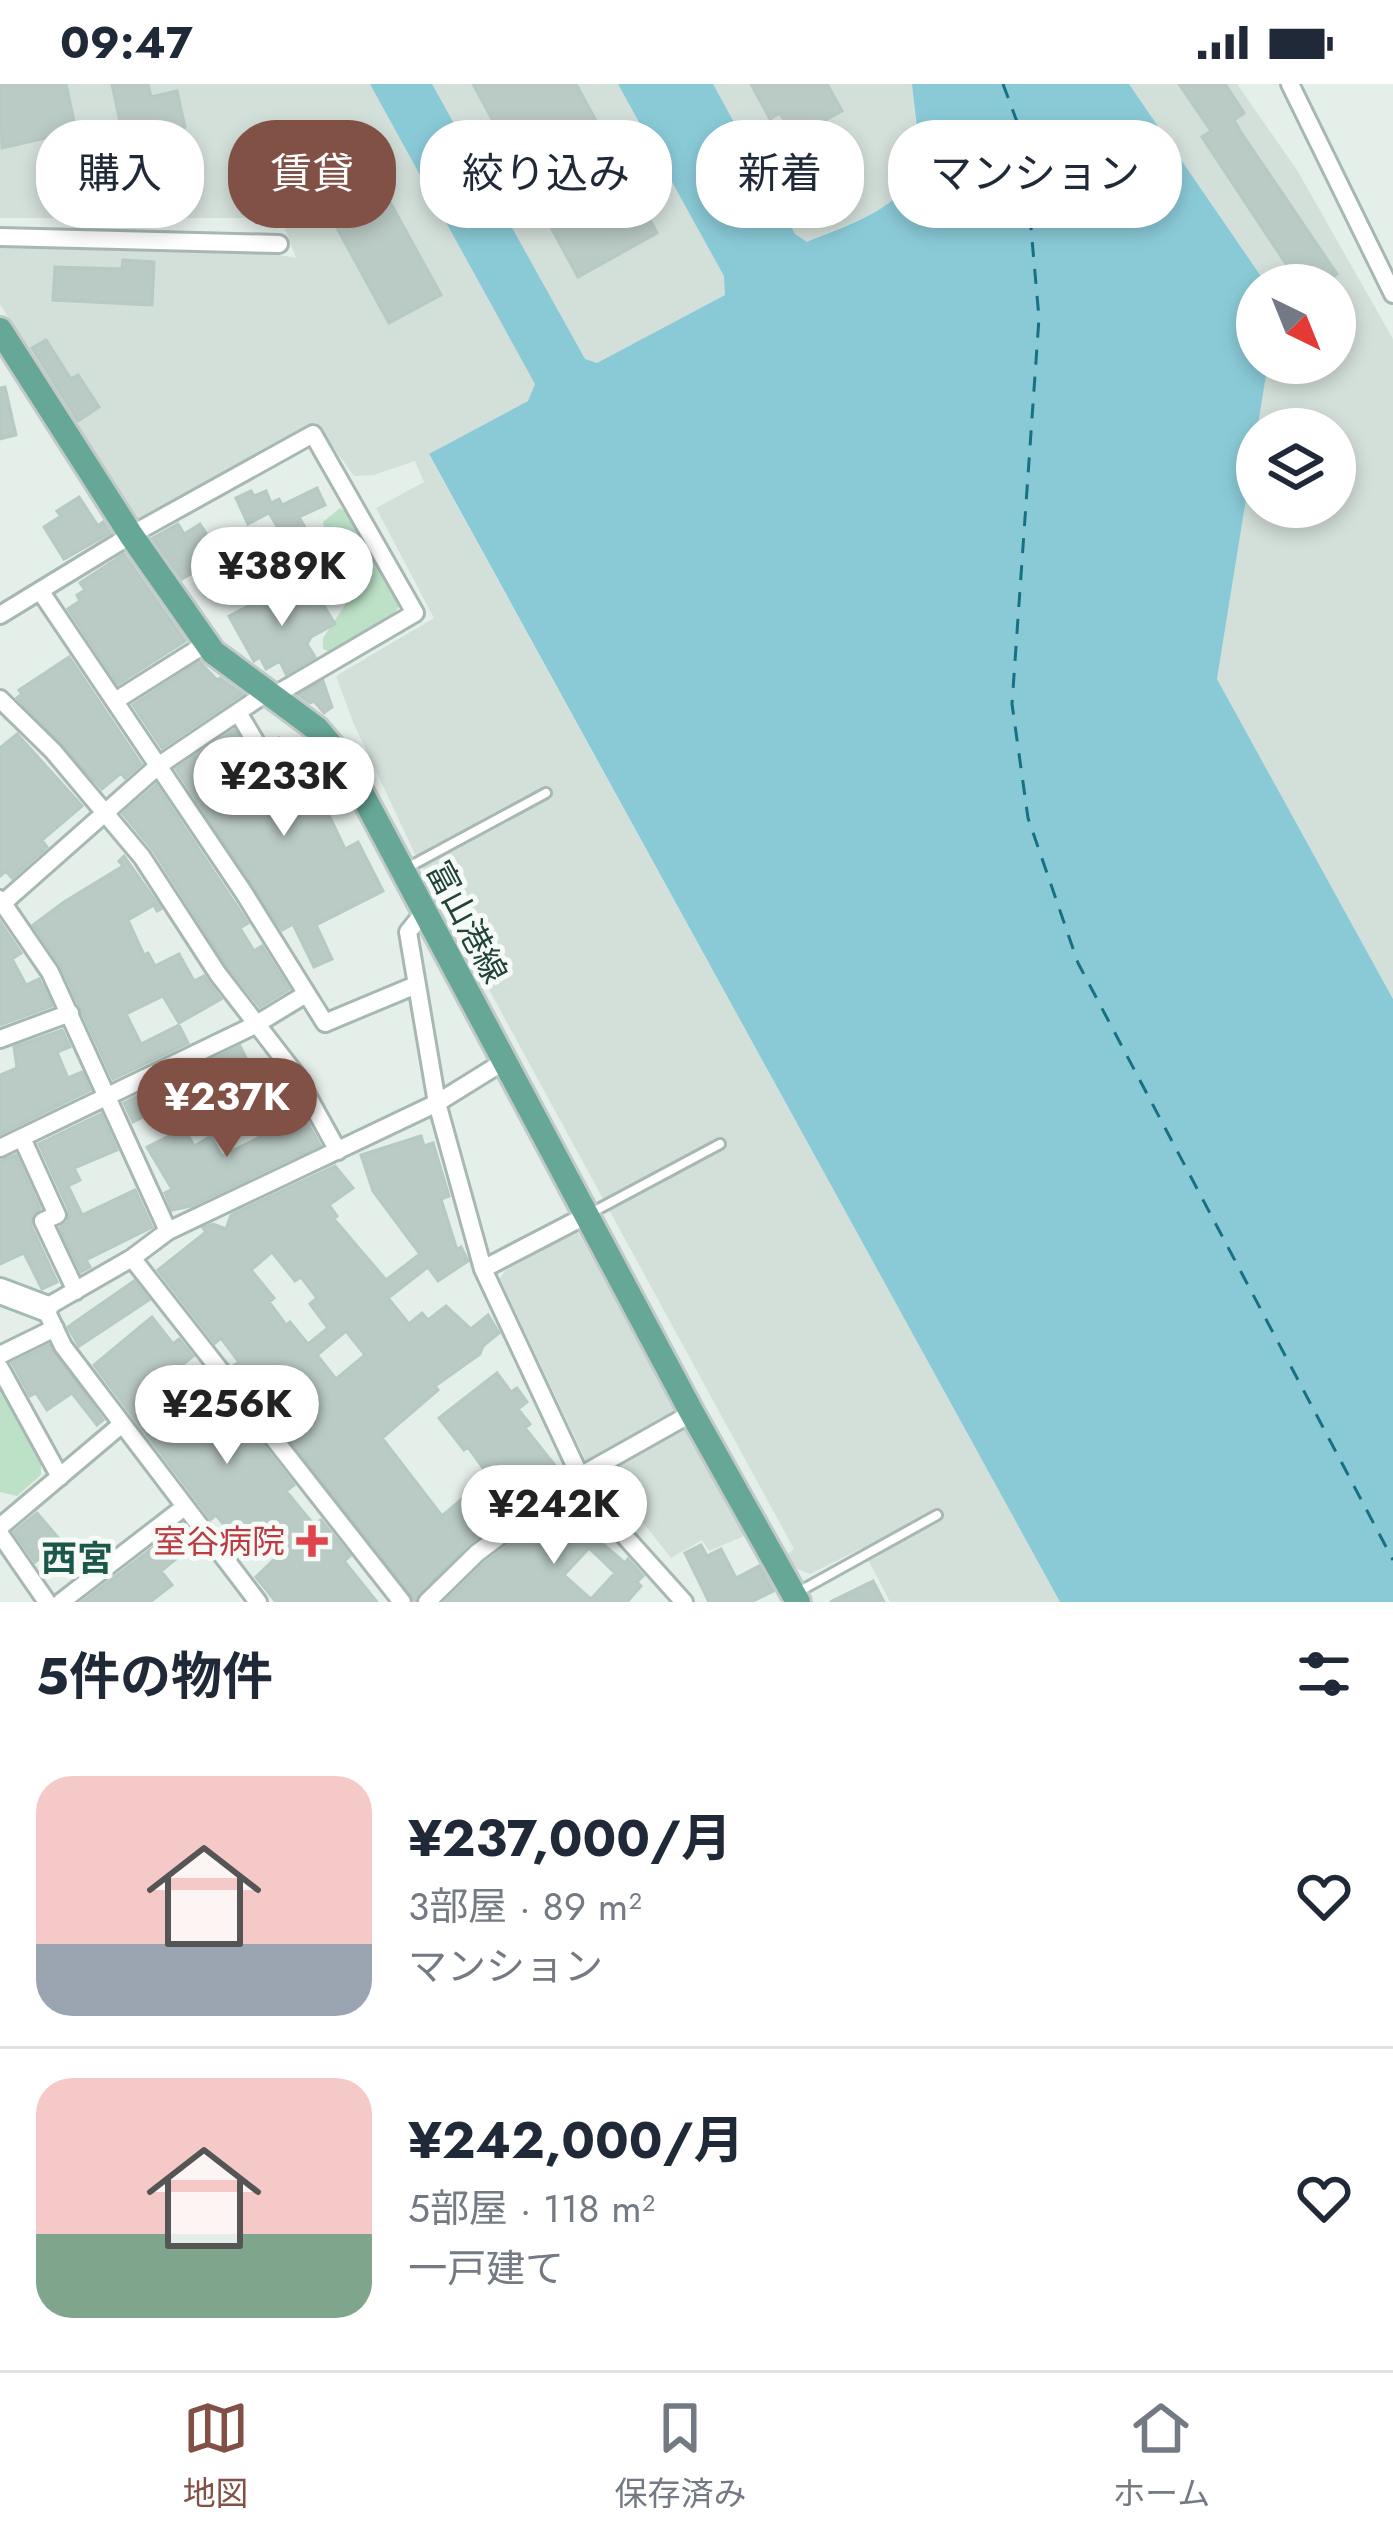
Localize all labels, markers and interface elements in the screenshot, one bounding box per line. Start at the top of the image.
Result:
text: 09:47 [60,10,193,75]
chip: 購入 [36,120,204,228]
chip: 賃貸 [228,120,396,228]
chip: 絞り込み [420,120,672,228]
chip: 新着 [696,120,864,228]
chip: マンション [888,120,1182,228]
north arrow [1236,264,1356,384]
map controls [1236,264,1356,528]
button: layers [1236,408,1356,528]
pin: ¥389K [198,527,366,629]
text: ¥389K [218,537,346,594]
pin: ¥233K [200,737,368,839]
text: ¥233K [220,747,348,804]
street label: 富山港線 [415,853,519,991]
pin: ¥237K [143,1058,311,1160]
text: ¥237K [164,1068,290,1125]
pin: ¥256K [143,1365,311,1467]
text: ¥256K [162,1375,292,1432]
pin: ¥242K [470,1465,638,1567]
text: ¥242K [488,1475,620,1532]
place label: 室谷病院 [153,1518,285,1565]
marker: 室谷病院 [296,1525,328,1557]
district label: 西宮 [41,1532,113,1584]
text: 5件の物件 [36,1639,273,1713]
icon: filters [1291,1641,1357,1707]
text: ¥237,000/月 [408,1801,732,1875]
icon: home [132,1824,276,1968]
icon: heart [1291,1863,1357,1929]
text: 3部屋 · 89 m² [408,1878,642,1935]
text: マンション [408,1938,603,1995]
text: ¥242,000/月 [408,2103,744,2177]
icon: home [132,2126,276,2270]
icon: heart [1291,2165,1357,2231]
text: 5部屋 · 118 m² [408,2180,655,2237]
text: 一戸建て [408,2240,564,2297]
tab: 地図 [183,2395,249,2517]
tab: 保存済み [614,2395,746,2517]
tab: ホーム [1112,2395,1210,2517]

